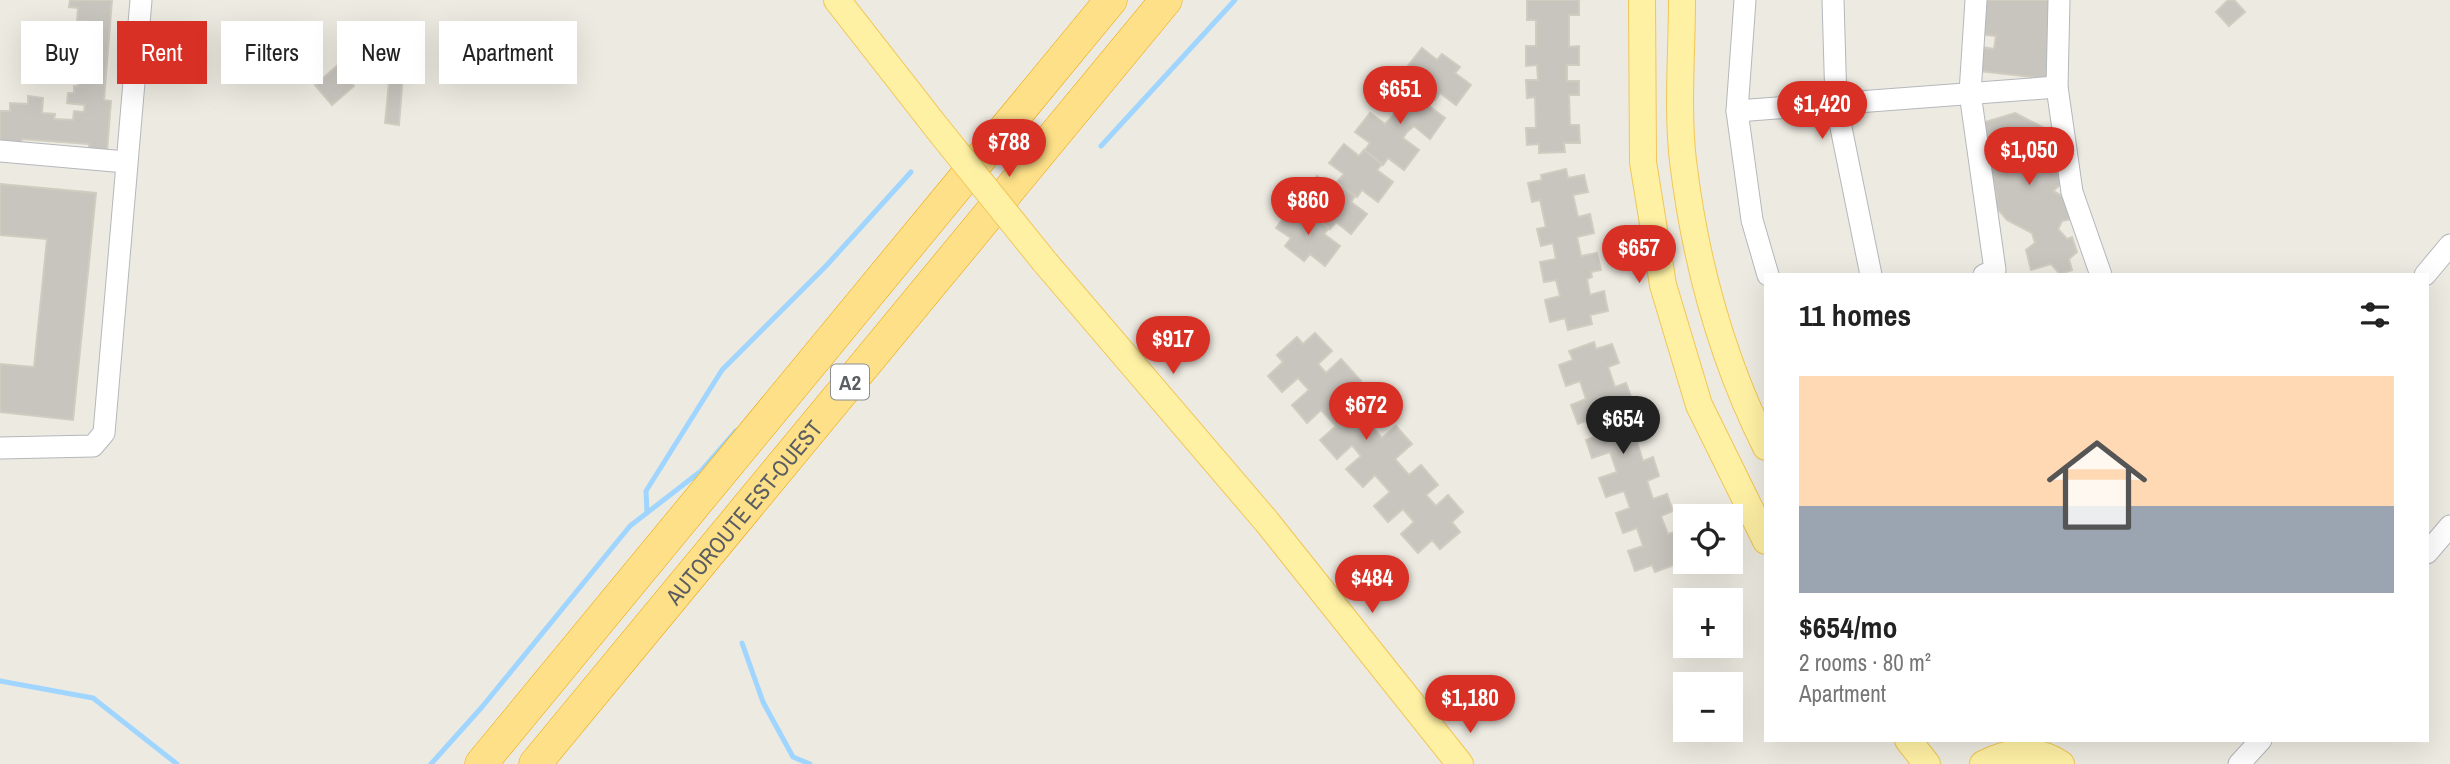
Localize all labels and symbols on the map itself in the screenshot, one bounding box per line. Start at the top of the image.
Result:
pin: $651 [1359,66,1441,126]
pin: $1,420 [1765,82,1879,141]
pin: $788 [968,120,1050,179]
pin: $1,050 [1972,128,2086,187]
pin: $860 [1267,177,1349,237]
pin: $657 [1598,226,1680,285]
pin: $917 [1132,316,1214,376]
road number: A2 [831,364,869,400]
pin: $672 [1325,382,1407,442]
pin: $654 [1582,396,1664,456]
street label: AUTOROUTE EST-OUEST [657,413,829,611]
pin: $484 [1331,556,1413,615]
pin: $1,180 [1413,676,1527,735]

